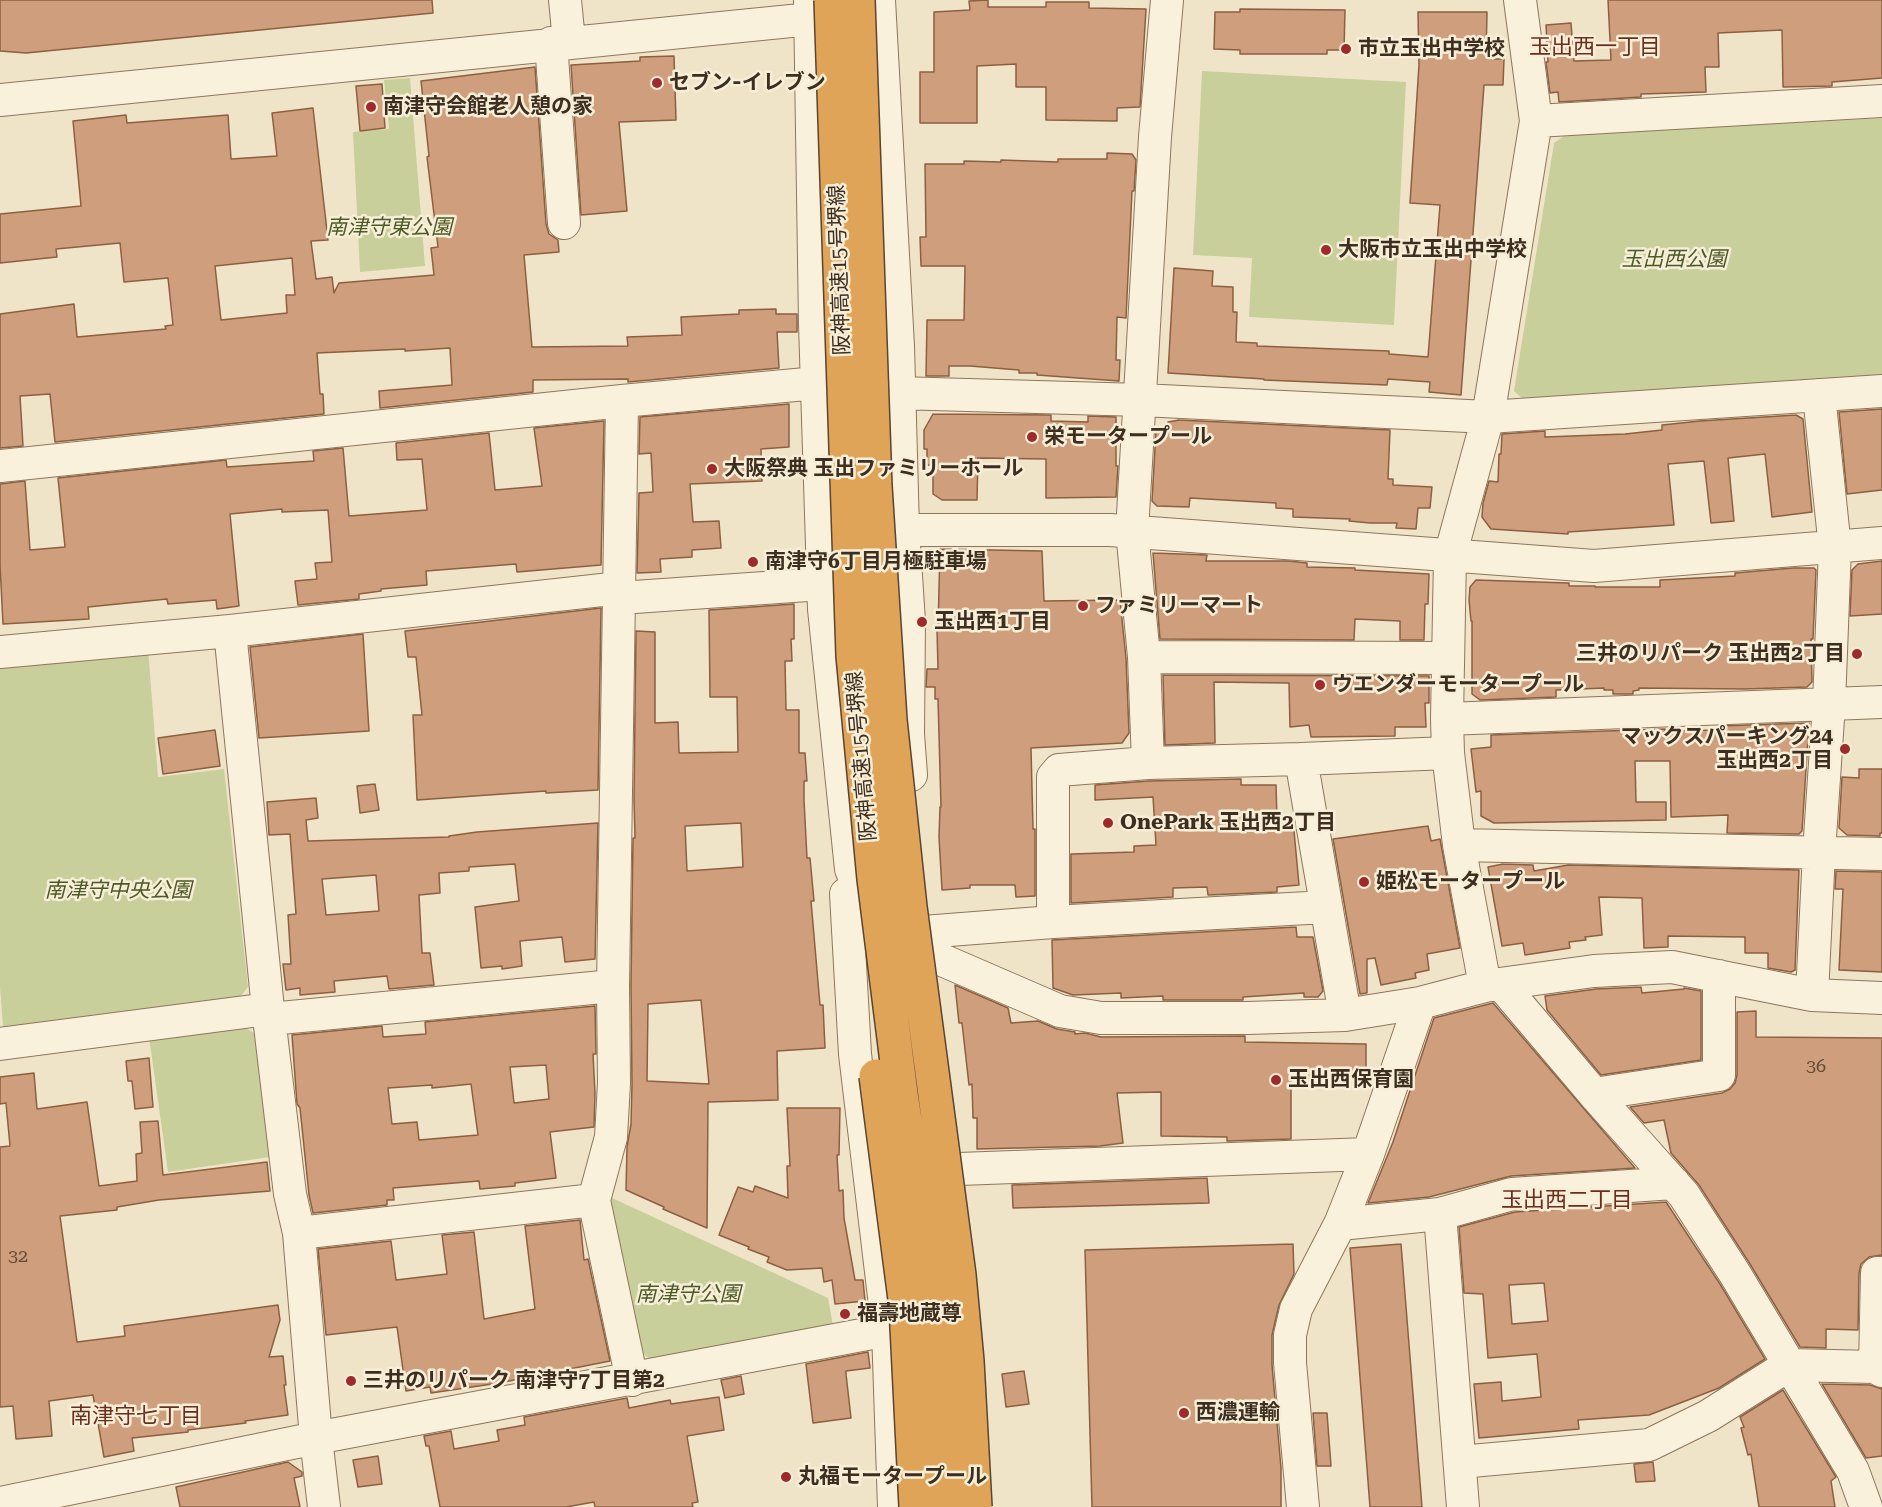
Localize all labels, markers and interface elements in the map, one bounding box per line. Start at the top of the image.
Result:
district label: 玉出西一丁目 [1529,35,1661,61]
place label: 市立玉出中学校 [1358,36,1505,62]
marker: 市立玉出中学校 [1339,42,1353,56]
place label: セブン-イレブン [669,70,826,96]
marker: セブン-イレブン [650,76,664,90]
place label: 南津守会館老人憩の家 [383,94,593,120]
marker: 南津守会館老人憩の家 [364,100,378,114]
street label: 阪神高速15号堺線 [824,184,856,356]
park label: 南津守東公園 [326,215,452,241]
place label: 大阪市立玉出中学校 [1338,237,1527,263]
marker: 大阪市立玉出中学校 [1319,243,1333,257]
park label: 玉出西公園 [1622,247,1726,273]
place label: 栄モータープール [1044,424,1212,450]
marker: 栄モータープール [1025,430,1039,444]
place label: 大阪祭典 玉出ファミリーホール [724,456,1023,482]
marker: 大阪祭典 玉出ファミリーホール [705,462,719,476]
place label: 南津守6丁目月極駐車場 [765,549,987,575]
marker: 南津守6丁目月極駐車場 [746,555,760,569]
place label: ファミリーマート [1095,593,1263,619]
marker: ファミリーマート [1076,599,1090,613]
place label: 玉出西1丁目 [934,609,1051,635]
marker: 玉出西1丁目 [915,615,929,629]
place label: 三井のリパーク 玉出西2丁目 [1576,641,1845,667]
marker: 三井のリパーク 玉出西2丁目 [1850,647,1864,661]
street label: 阪神高速15号堺線 [842,670,882,842]
place label: ウエンダーモータープール [1332,672,1584,698]
marker: ウエンダーモータープール [1313,678,1327,692]
place label: マックスパーキング24 玉出西2丁目 [1620,724,1833,774]
marker: マックスパーキング24 玉出西2丁目 [1838,742,1852,756]
place label: OnePark 玉出西2丁目 [1120,810,1336,836]
marker: OnePark 玉出西2丁目 [1101,816,1115,830]
place label: 姫松モータープール [1376,869,1565,895]
marker: 姫松モータープール [1357,875,1371,889]
park label: 南津守中央公園 [45,878,191,904]
house number: 36 [1806,1056,1826,1078]
place label: 玉出西保育園 [1288,1067,1414,1093]
marker: 玉出西保育園 [1269,1073,1283,1087]
district label: 玉出西二丁目 [1501,1188,1633,1214]
house number: 32 [8,1246,28,1268]
park label: 南津守公園 [636,1282,740,1308]
place label: 福壽地蔵尊 [857,1301,962,1327]
marker: 福壽地蔵尊 [838,1307,852,1321]
place label: 三井のリパーク 南津守7丁目第2 [363,1368,665,1394]
marker: 三井のリパーク 南津守7丁目第2 [344,1374,358,1388]
place label: 西濃運輸 [1196,1400,1280,1426]
district label: 南津守七丁目 [70,1404,202,1430]
marker: 西濃運輸 [1177,1406,1191,1420]
place label: 丸福モータープール [798,1464,987,1490]
marker: 丸福モータープール [779,1470,793,1484]

